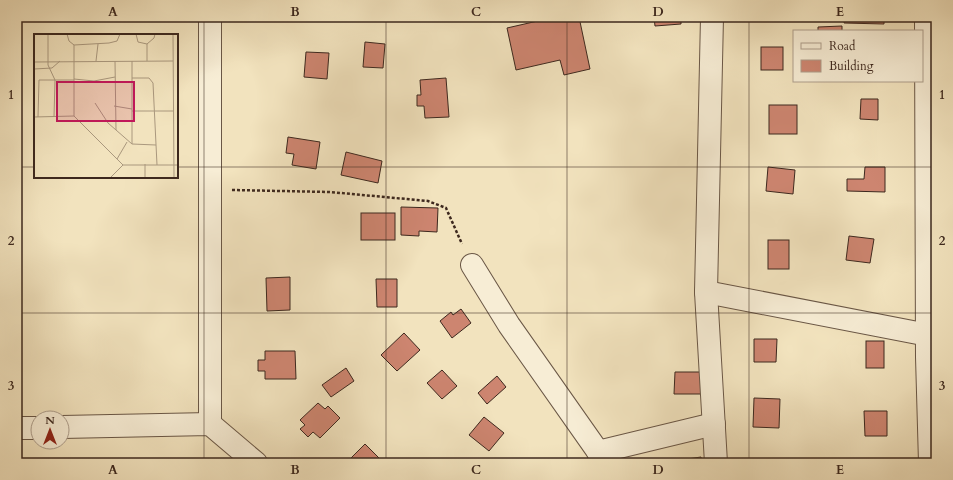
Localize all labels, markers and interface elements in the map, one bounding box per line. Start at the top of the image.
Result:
text: A [108,3,118,21]
text: B [290,3,300,21]
text: C [471,3,481,21]
text: D [652,3,664,21]
text: E [836,3,844,21]
legend [793,30,923,82]
inset map [34,34,178,178]
text: Road [829,38,856,54]
text: Building [829,58,874,74]
text: 1 [8,86,14,104]
text: 1 [939,86,945,104]
text: 2 [8,232,15,250]
text: 2 [939,232,946,250]
text: 3 [8,377,15,395]
text: 3 [939,377,946,395]
north arrow [30,410,70,450]
text: N [45,413,55,428]
text: A [108,461,118,479]
text: B [290,461,300,479]
text: C [471,461,481,479]
text: D [652,461,664,479]
text: E [836,461,844,479]

